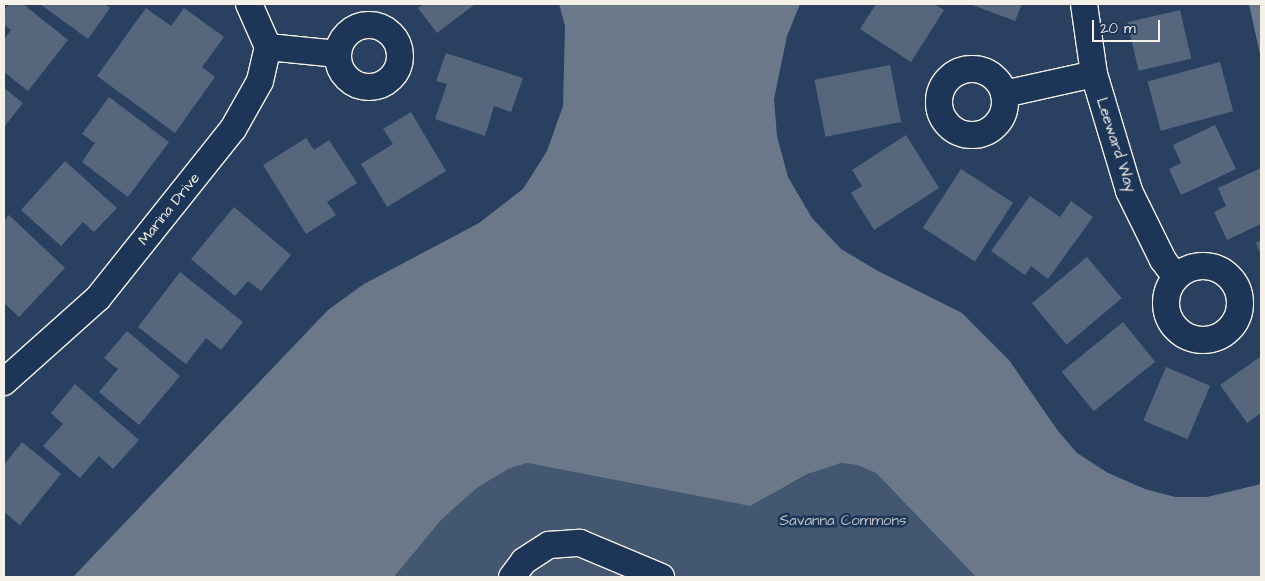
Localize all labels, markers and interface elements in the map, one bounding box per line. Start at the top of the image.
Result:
scale bar [1095,10,1162,42]
text: 20 m [1100,18,1136,39]
street label: Leeward Way [1092,95,1140,195]
street label: Marina Drive [134,169,204,249]
park label: Savanna Commons [779,512,907,530]

